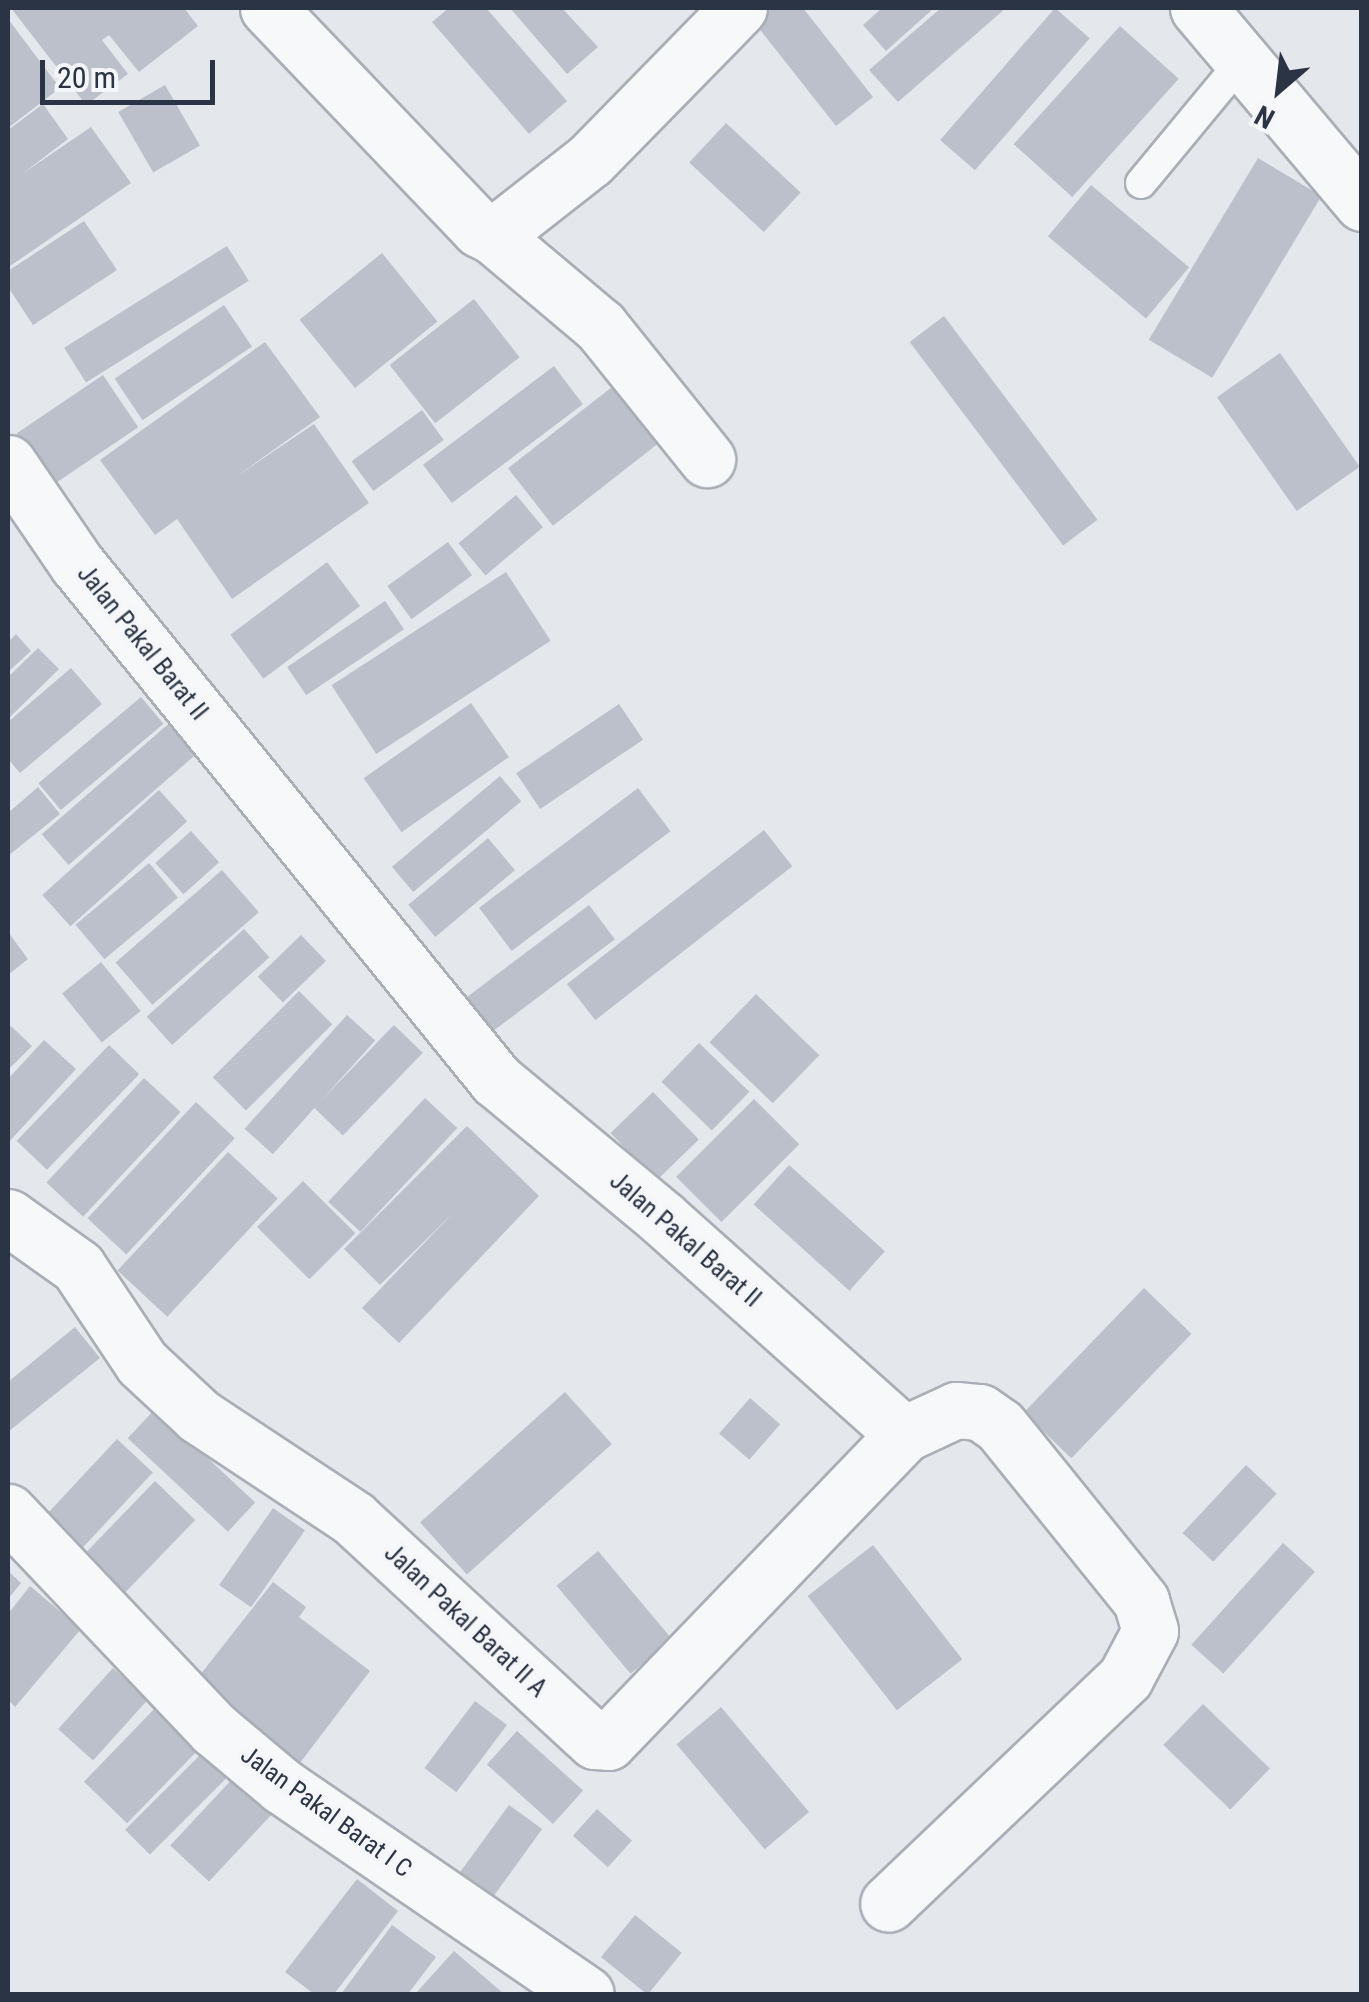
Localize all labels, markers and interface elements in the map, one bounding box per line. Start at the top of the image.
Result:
scale bar [45,40,220,102]
north arrow [1229,40,1329,140]
text: 20 m [57,60,116,95]
text: N [1249,98,1280,136]
street label: Jalan Pakal Barat II [70,560,214,726]
street label: Jalan Pakal Barat II [603,1166,767,1314]
street label: Jalan Pakal Barat II A [378,1538,552,1704]
street label: Jalan Pakal Barat I C [235,1740,417,1884]

